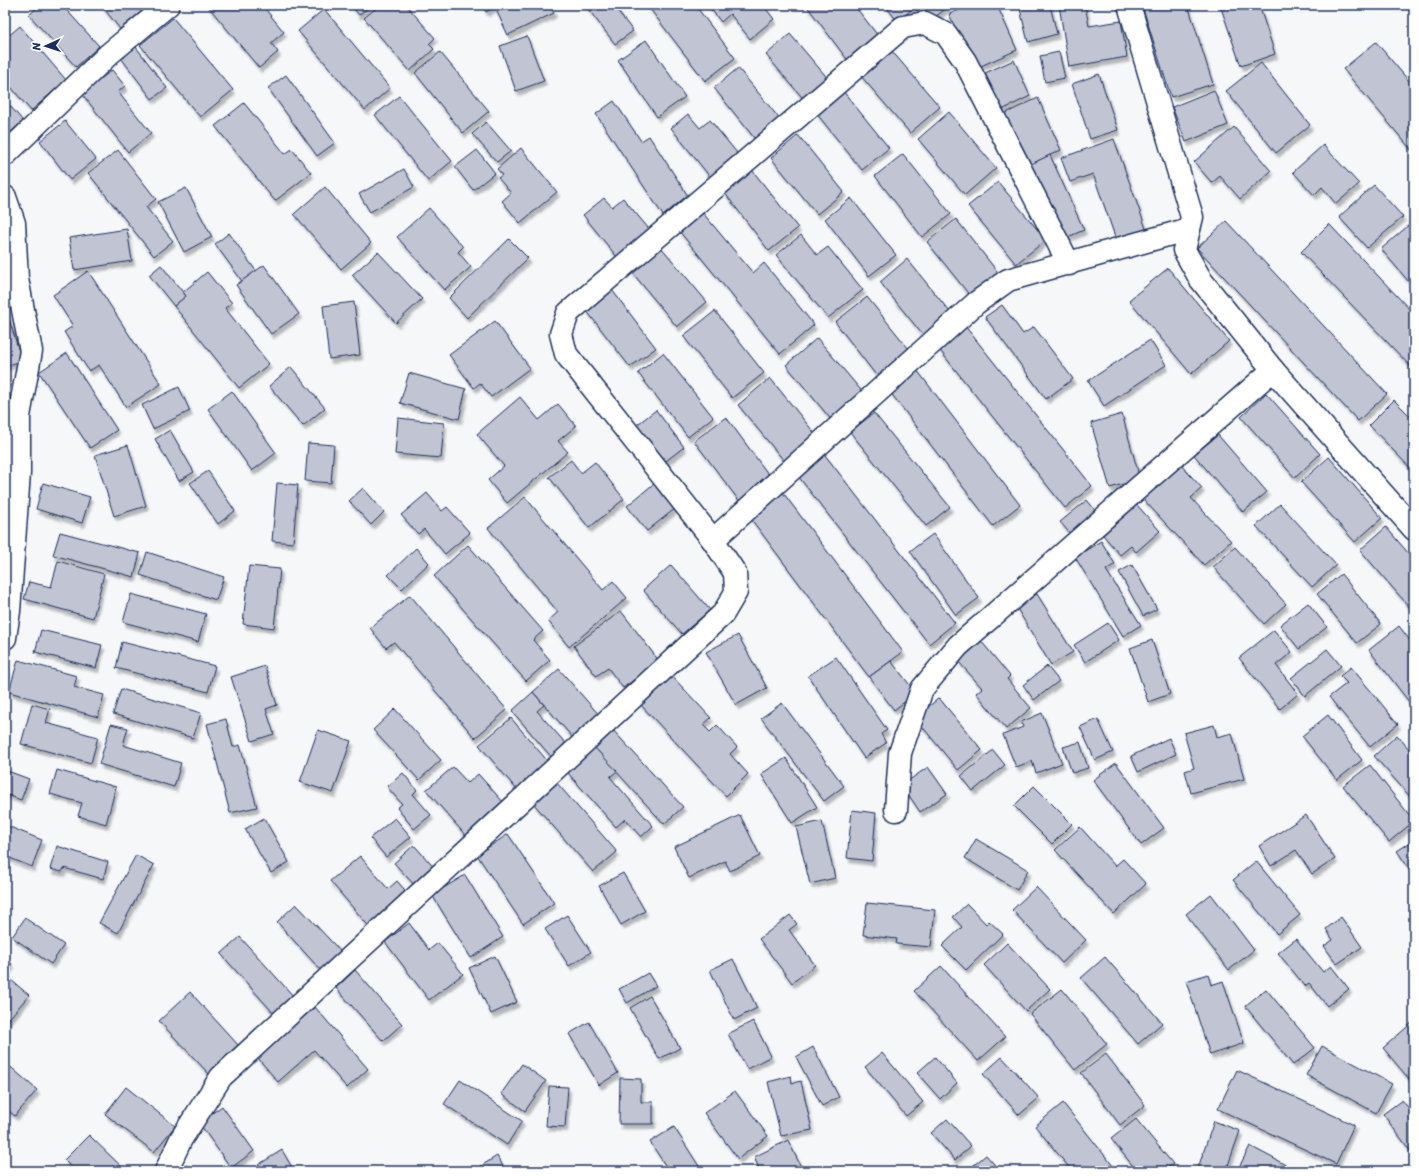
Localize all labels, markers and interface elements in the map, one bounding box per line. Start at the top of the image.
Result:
north arrow [26,26,66,66]
text: N [27,42,46,52]

